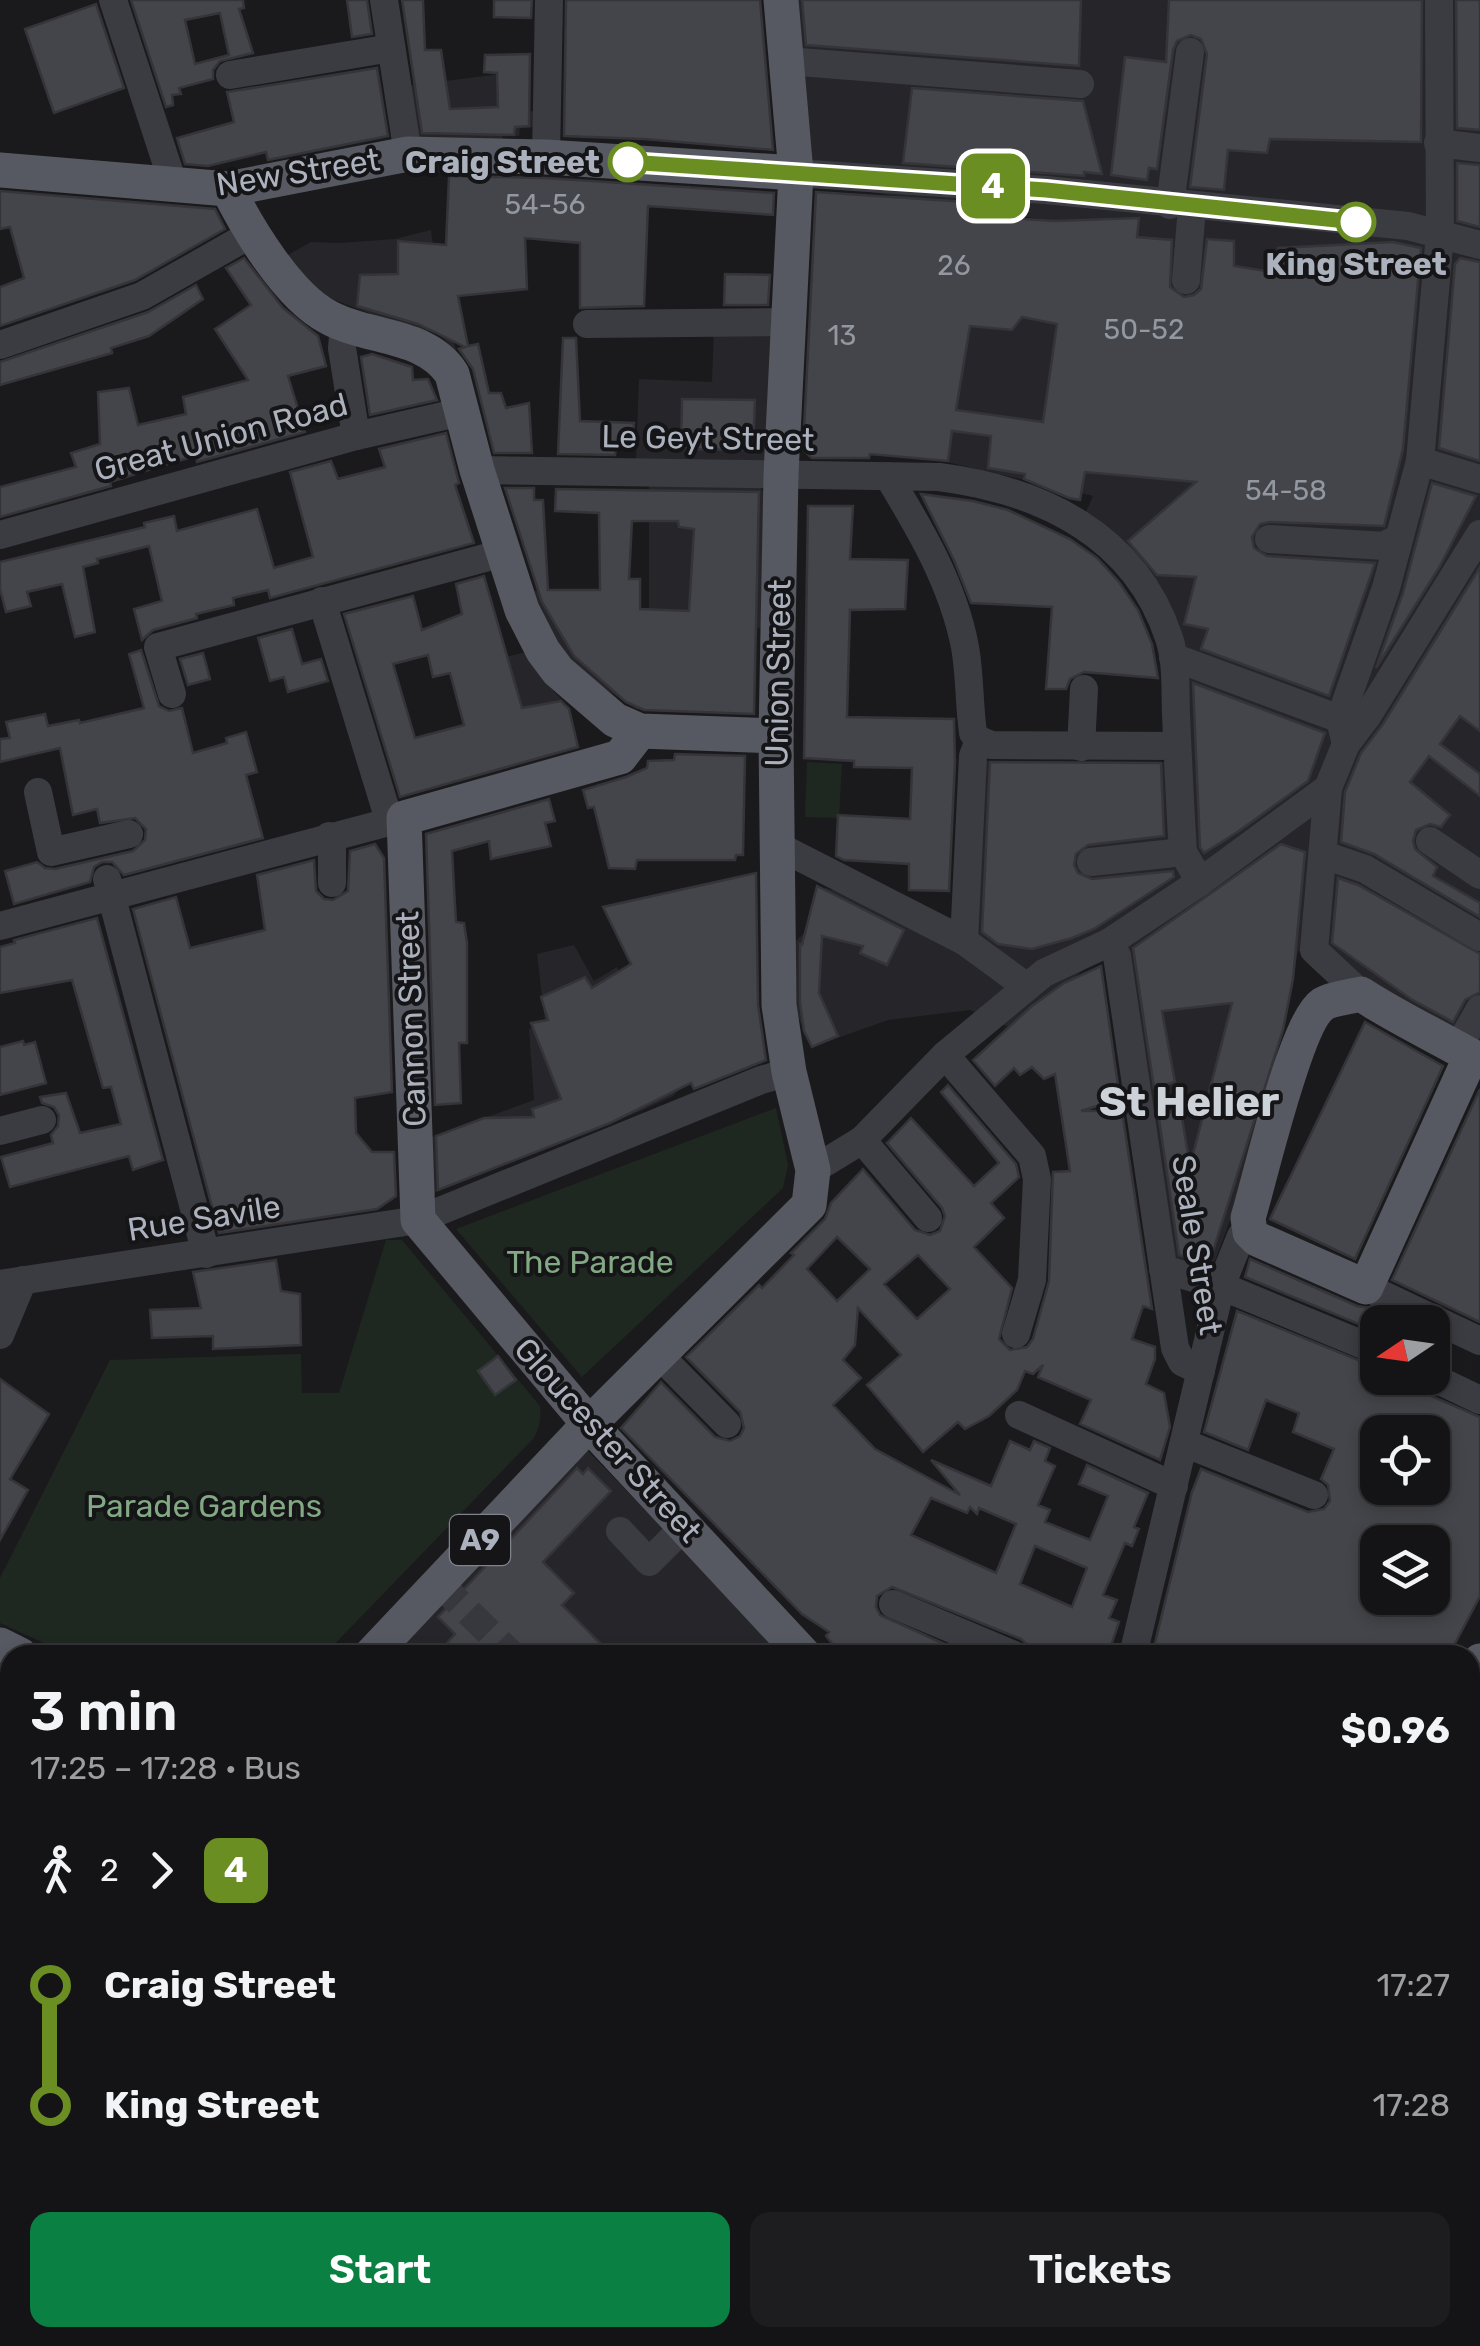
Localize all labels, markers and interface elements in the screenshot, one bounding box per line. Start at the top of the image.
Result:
street label: New Street [214,140,382,204]
place label: Craig Street [405,143,600,181]
marker: Craig Street [609,143,647,181]
line badge: 4 [960,154,1026,218]
text: 4 [981,165,1005,207]
house number: 54-56 [505,188,585,221]
marker: King Street [1337,203,1375,241]
place label: King Street [1265,245,1447,283]
house number: 26 [937,249,971,282]
house number: 50-52 [1104,313,1184,346]
house number: 13 [828,319,856,352]
street label: Great Union Road [90,385,352,489]
street label: Le Geyt Street [601,417,815,459]
house number: 54-58 [1245,474,1327,507]
street label: Union Street [757,579,799,767]
street label: Cannon Street [388,910,434,1128]
district label: St Helier [1099,1077,1279,1127]
street label: Seale Street [1164,1152,1230,1338]
street label: Rue Savile [125,1187,283,1249]
park label: The Parade [506,1243,674,1281]
north arrow [1360,1305,1450,1395]
map controls [1360,1305,1450,1615]
street label: Gloucester Street [506,1330,710,1550]
button: locate [1360,1415,1450,1505]
park label: Parade Gardens [86,1487,322,1525]
road number: A9 [450,1515,510,1565]
button: layers [1360,1525,1450,1615]
text: 3 min [30,1679,177,1744]
text: $0.96 [1341,1707,1450,1753]
text: 17:25 – 17:28 · Bus [30,1749,301,1787]
icon: walk [30,1843,85,1898]
icon: forward [134,1843,189,1898]
text: 4 [224,1849,248,1891]
text: 2 [100,1851,119,1889]
text: Craig Street [104,1962,336,2008]
text: 17:27 [1376,1966,1450,2004]
text: King Street [104,2082,320,2128]
text: 17:28 [1373,2086,1450,2124]
button: Start [30,2212,730,2327]
button: Tickets [750,2212,1450,2327]

